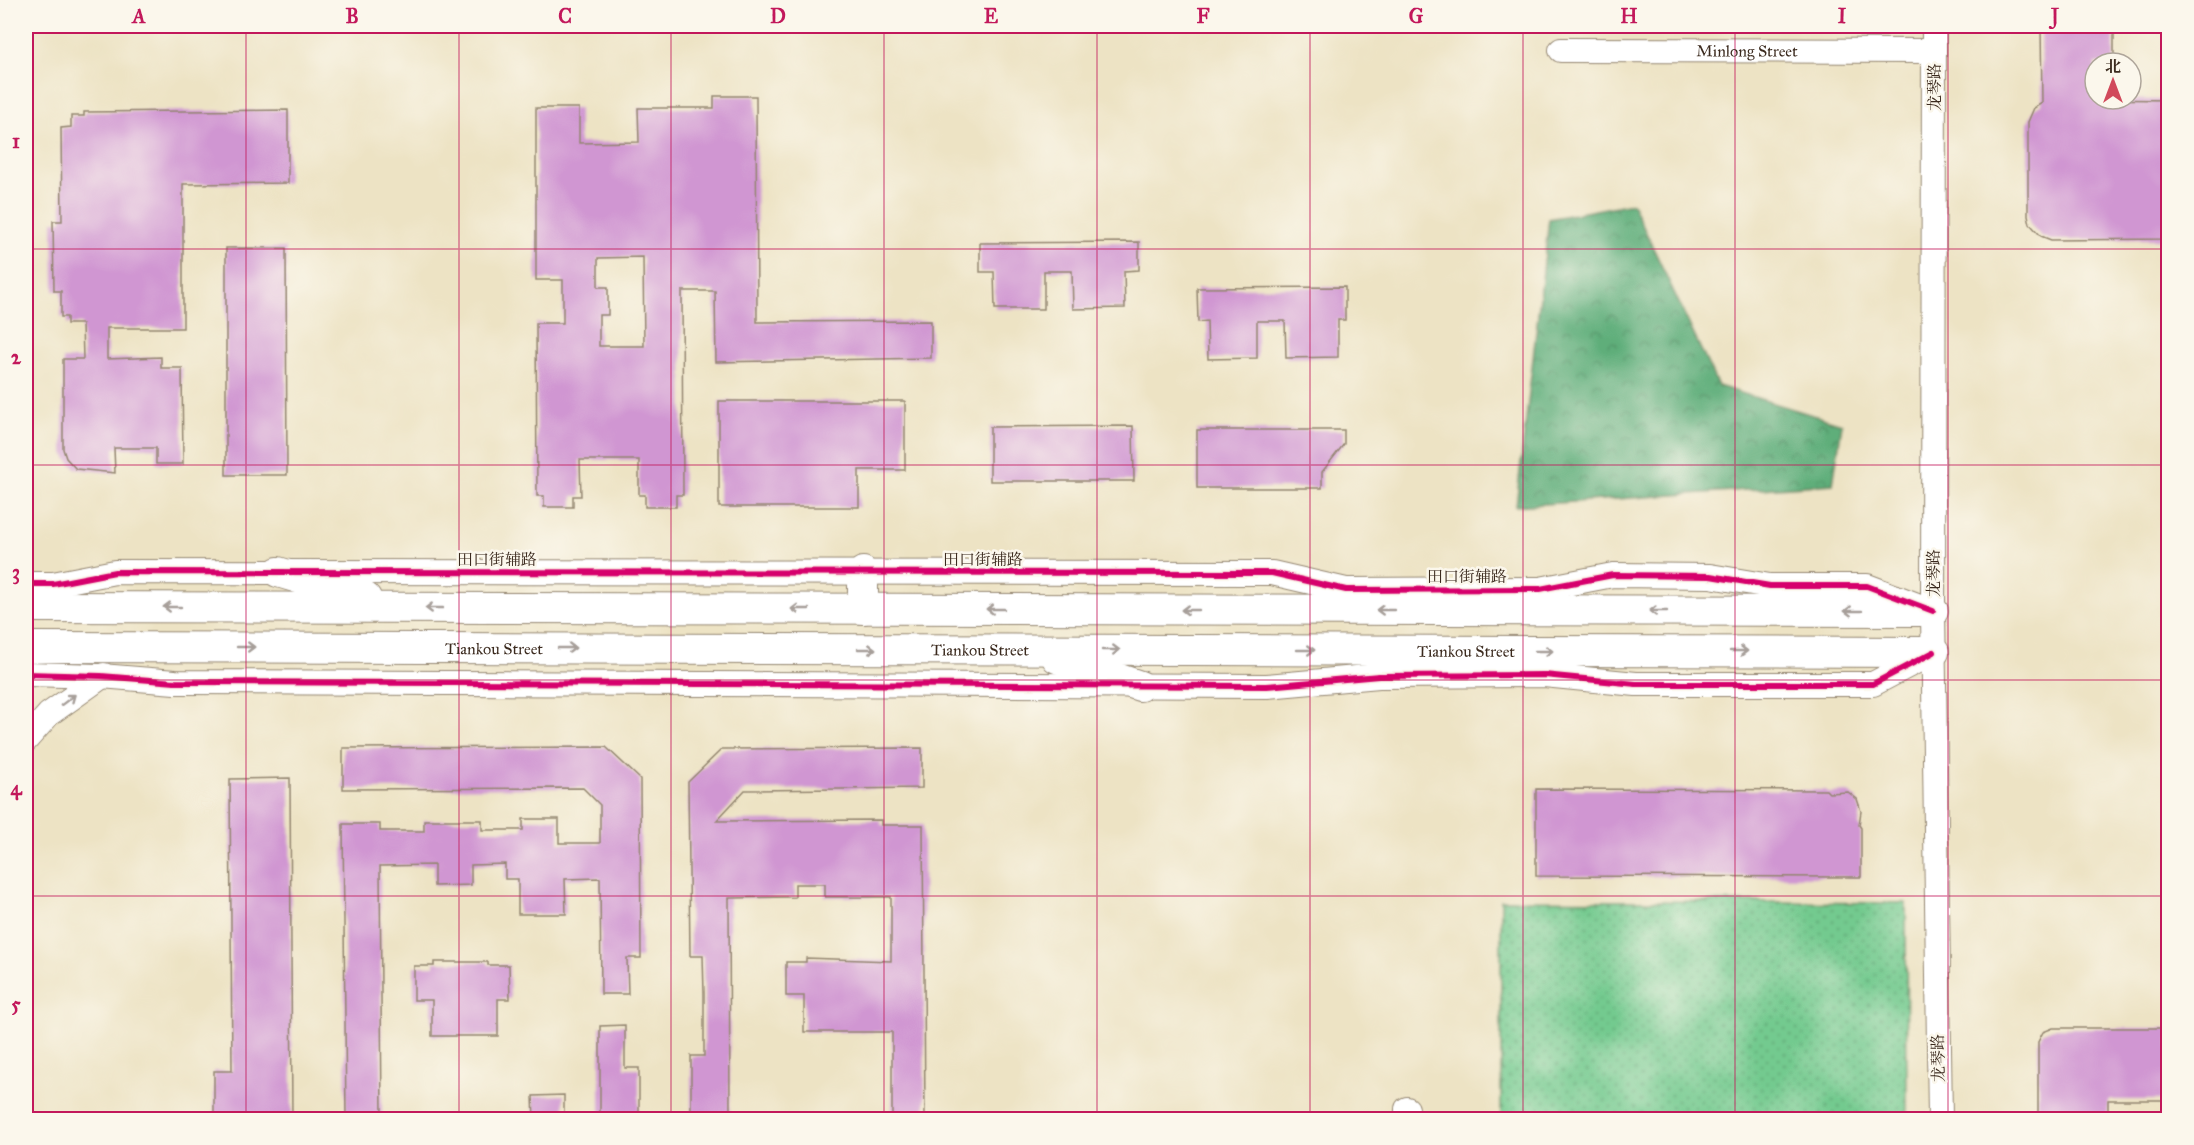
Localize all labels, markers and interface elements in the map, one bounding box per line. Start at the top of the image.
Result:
text: A [130,4,146,28]
text: B [345,4,359,28]
text: C [558,4,572,28]
text: D [770,4,786,28]
text: E [984,4,999,28]
text: F [1196,4,1210,28]
text: G [1409,4,1424,28]
text: H [1620,4,1638,28]
text: I [1838,4,1847,28]
text: J [2048,4,2060,30]
street label: Minlong Street [1696,41,1798,61]
north arrow [2083,51,2143,111]
text: 北 [2105,57,2121,76]
street label: 龙琴路 [1925,63,1944,111]
text: 1 [12,129,20,153]
text: 2 [11,345,22,369]
street label: 龙琴路 [1924,549,1943,597]
street label: 田口街辅路 [457,550,537,569]
street label: 田口街辅路 [943,550,1023,569]
text: 3 [12,560,20,585]
street label: 田口街辅路 [1427,567,1507,586]
one-way arrow [162,601,182,613]
one-way arrow [425,602,445,614]
one-way arrow [791,603,811,615]
one-way arrow [986,603,1006,615]
one-way arrow [1181,604,1201,615]
one-way arrow [1376,604,1396,616]
one-way arrow [1649,605,1669,617]
one-way arrow [1844,605,1864,617]
street label: Tiankou Street [445,639,543,658]
street label: Tiankou Street [931,640,1029,659]
one-way arrow [236,641,256,653]
street label: Tiankou Street [1417,641,1515,660]
one-way arrow [557,642,577,654]
one-way arrow [857,643,877,655]
one-way arrow [1100,644,1120,655]
one-way arrow [1295,644,1315,656]
one-way arrow [1534,645,1554,657]
one-way arrow [1729,645,1749,657]
one-way arrow [60,694,76,706]
text: 4 [10,776,22,801]
text: 5 [11,992,21,1016]
street label: 龙琴路 [1928,1034,1948,1082]

